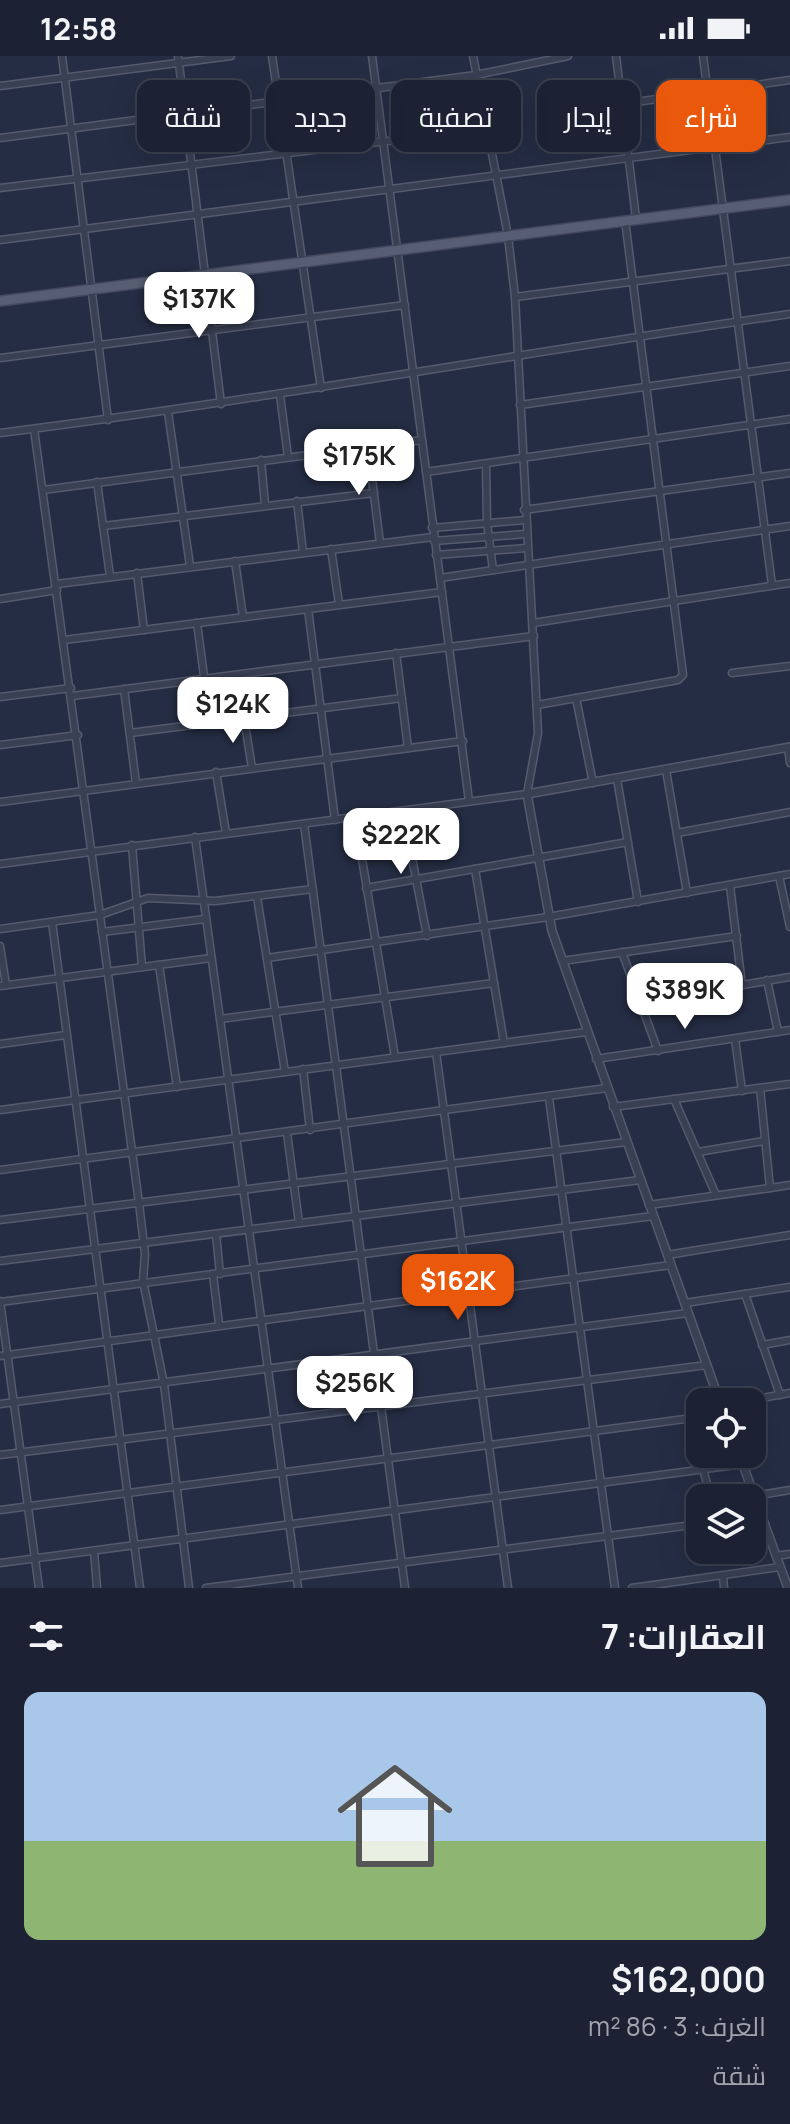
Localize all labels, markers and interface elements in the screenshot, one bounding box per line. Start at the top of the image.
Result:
text: 12:58 [40,8,117,49]
chip: شقة [137,80,250,152]
chip: جديد [266,80,375,152]
chip: تصفية [391,80,521,152]
chip: إيجار [537,80,640,152]
chip: شراء [656,80,766,152]
pin: $137K [143,272,255,340]
text: $137K [162,280,236,316]
pin: $175K [303,429,415,497]
text: $175K [322,437,396,473]
pin: $124K [177,677,289,745]
text: $124K [195,685,271,721]
pin: $222K [345,808,457,876]
text: $222K [361,816,441,852]
pin: $389K [629,963,741,1031]
text: $389K [645,971,725,1007]
pin: $162K [402,1254,514,1322]
text: $162K [420,1262,496,1298]
pin: $256K [299,1356,411,1424]
text: $256K [315,1364,395,1400]
map controls [686,1388,766,1564]
button: locate [686,1388,766,1468]
button: layers [686,1484,766,1564]
text: العقارات: 7 [601,1613,766,1659]
icon: filters [24,1614,68,1658]
icon: home [323,1744,467,1888]
text: $162,000 [611,1956,766,2002]
text: الغرف: 3 · 86 m² [588,2008,766,2044]
text: شقة [713,2057,766,2093]

